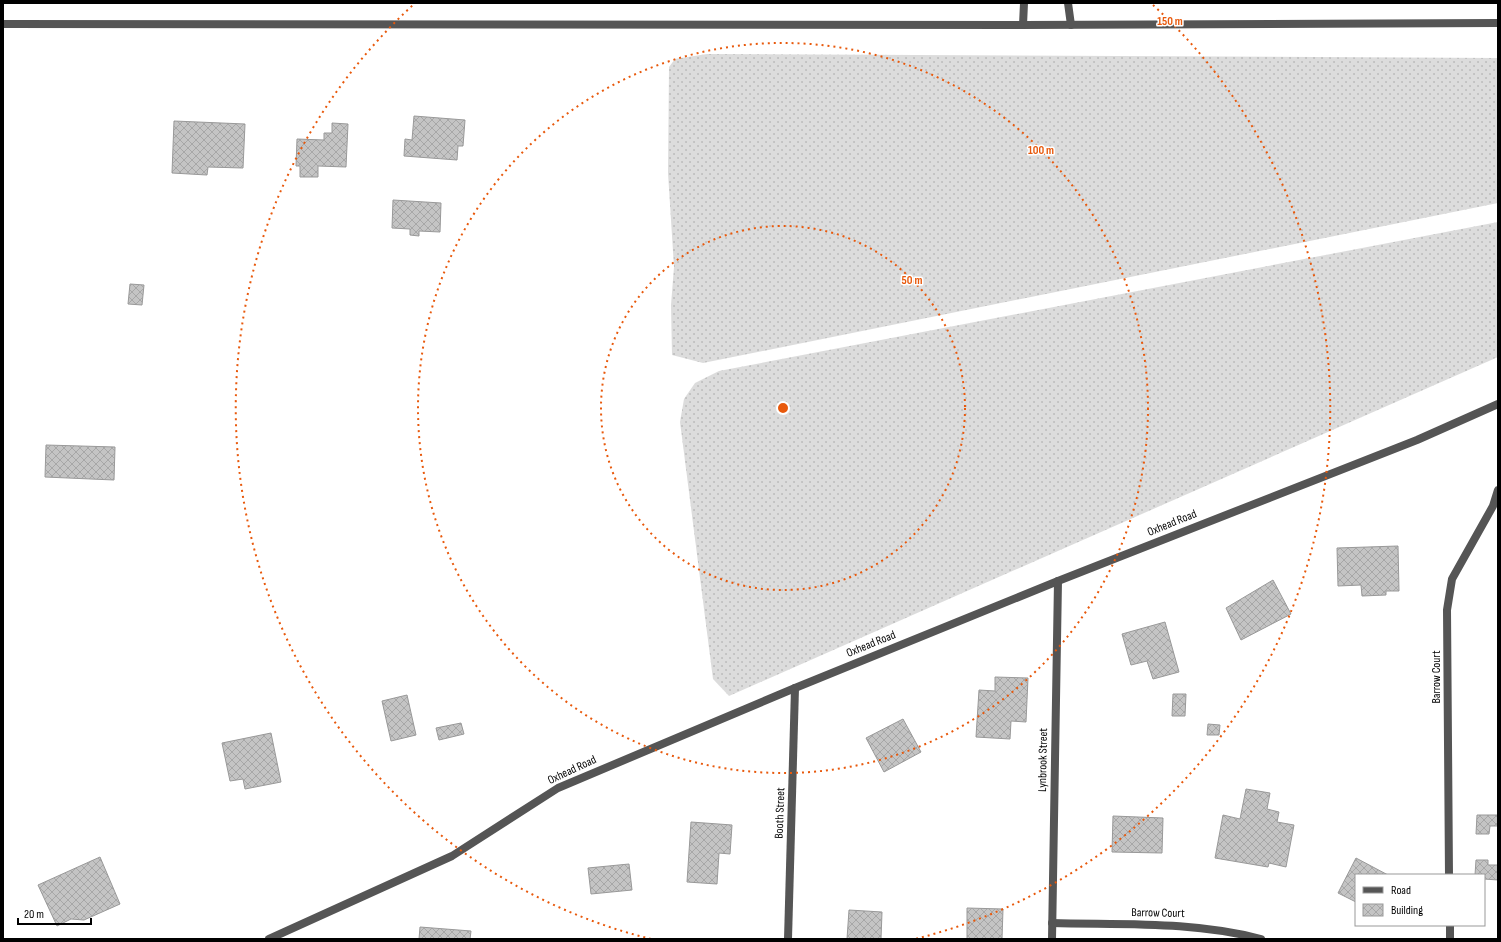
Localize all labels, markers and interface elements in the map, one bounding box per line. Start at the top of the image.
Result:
text: 150 m [1157,14,1183,29]
text: 100 m [1028,143,1054,158]
text: 50 m [902,273,922,288]
centre of rings [776,401,790,415]
street label: Oxhead Road [1145,506,1199,540]
street label: Oxhead Road [844,627,898,661]
street label: Barrow Court [1429,650,1444,704]
street label: Lynbrook Street [1035,728,1051,792]
street label: Oxhead Road [545,752,599,788]
street label: Booth Street [772,787,788,839]
legend [1355,874,1485,926]
text: Road [1391,883,1411,898]
scale bar [18,900,91,926]
text: Building [1391,903,1423,918]
street label: Barrow Court [1131,905,1185,921]
text: 20 m [24,907,44,922]

